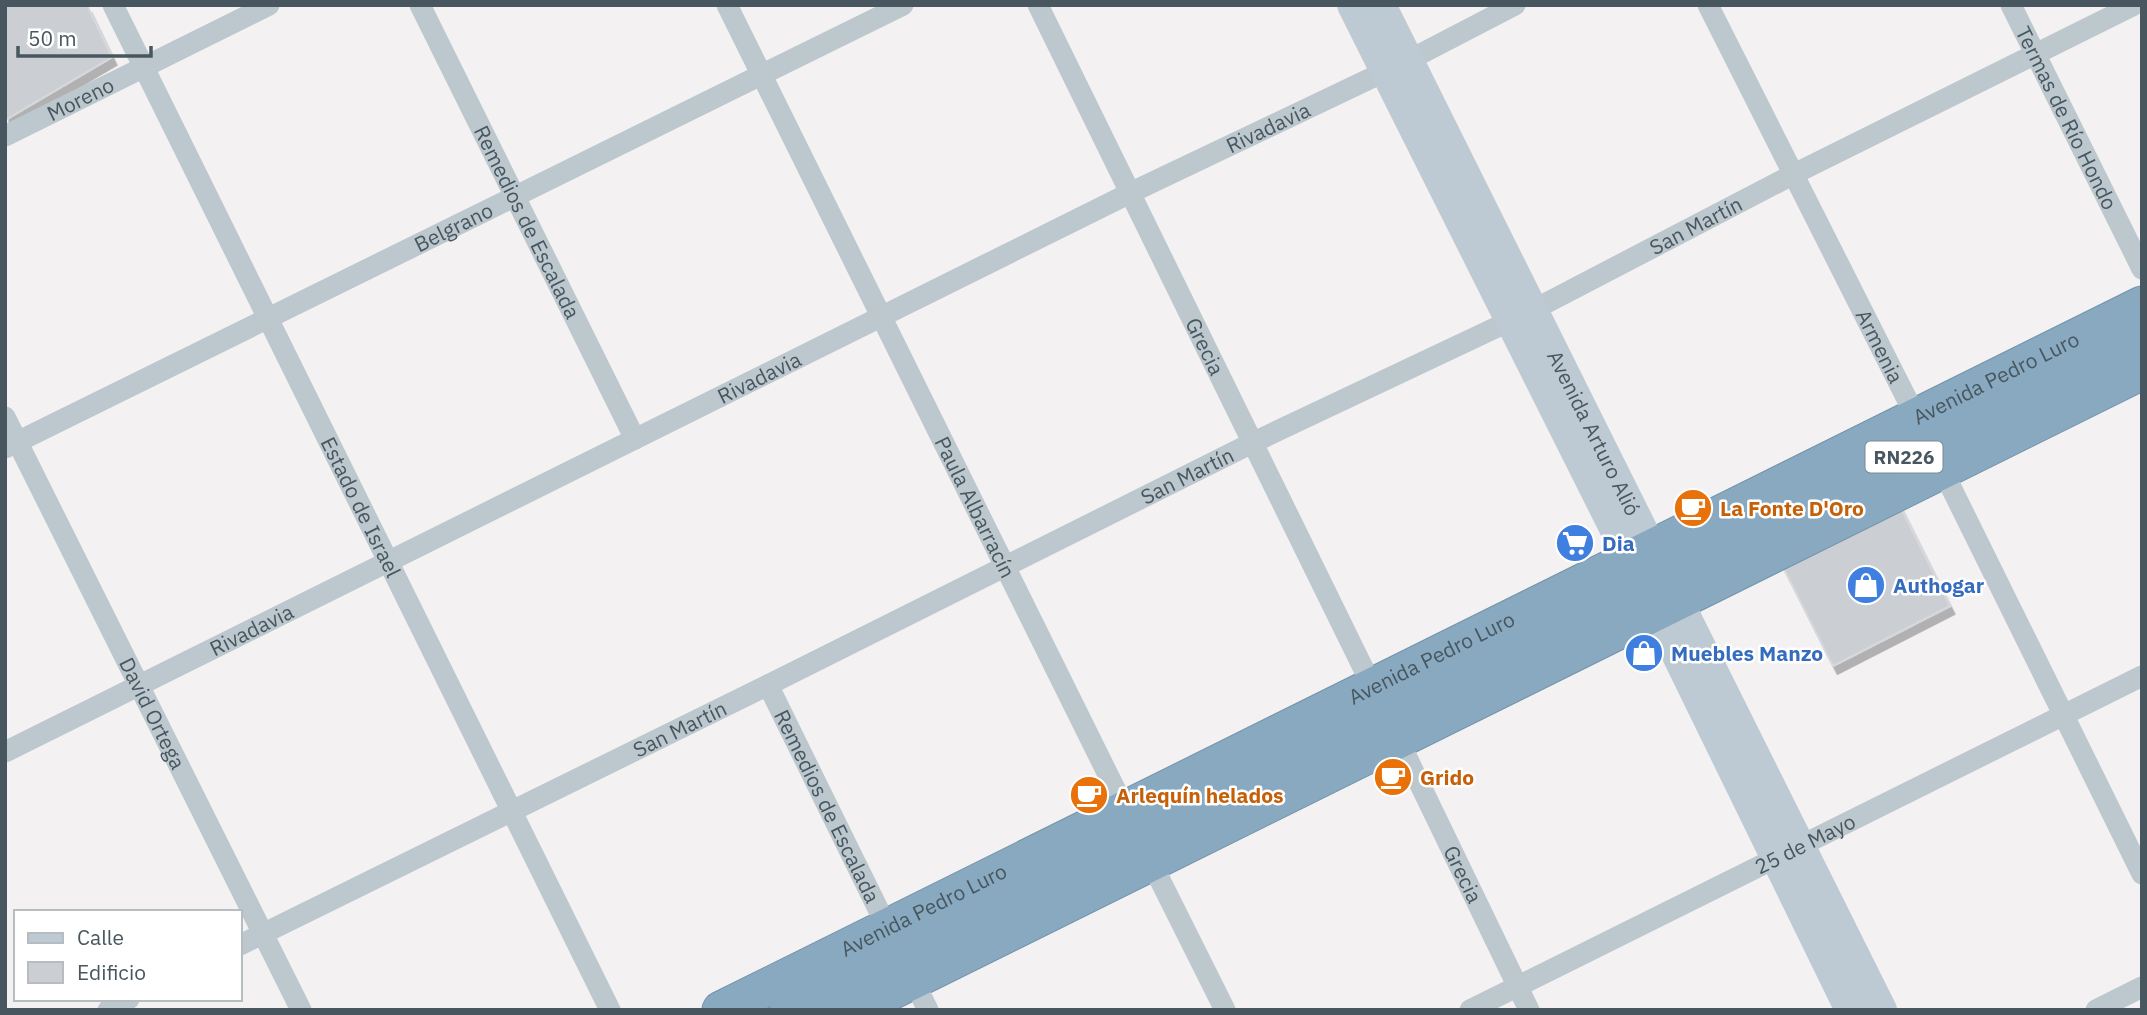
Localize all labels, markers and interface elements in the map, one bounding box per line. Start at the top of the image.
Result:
scale bar [18,14,150,58]
street label: Termas de Río Hondo [2010,21,2124,214]
text: 50 m [28,24,77,52]
street label: Moreno [42,70,119,127]
street label: Rivadavia [1221,95,1315,159]
street label: Remedios de Escalada [468,121,587,323]
street label: San Martín [1644,189,1747,261]
street label: Belgrano [409,196,498,258]
street label: Armenia [1850,304,1911,388]
street label: Grecia [1179,313,1231,380]
street label: Avenida Pedro Luro [1908,325,2084,431]
street label: Rivadavia [712,345,806,410]
street label: Avenida Arturo Alió [1541,345,1647,520]
street label: Paula Albarracín [929,431,1022,582]
street label: Estado de Israel [315,432,408,582]
street label: San Martín [1136,440,1238,511]
road number: RN226 [1866,442,1942,472]
cafe icon: La Fonte D'Oro [1672,487,1714,529]
place label: La Fonte D'Oro [1720,494,1864,522]
supermarket icon: Dia [1554,522,1596,564]
place label: Dia [1602,529,1635,557]
shop icon: Authogar [1845,564,1887,606]
place label: Authogar [1893,571,1985,599]
street label: Rivadavia [205,597,298,662]
street label: Avenida Pedro Luro [1343,605,1519,711]
shop icon: Muebles Manzo [1623,632,1665,674]
place label: Muebles Manzo [1671,639,1823,667]
street label: David Ortega [113,652,193,774]
street label: San Martín [628,694,731,763]
street label: Remedios de Escalada [768,705,887,908]
cafe icon: Grido [1372,756,1414,798]
place label: Grido [1420,763,1474,791]
cafe icon: Arlequín helados [1068,774,1110,816]
place label: Arlequín helados [1116,781,1284,809]
street label: 25 de Mayo [1750,807,1860,880]
street label: Grecia [1437,841,1489,908]
street label: Avenida Pedro Luro [836,857,1011,963]
legend [14,910,242,1001]
text: Calle [77,923,124,951]
text: Edificio [77,958,146,986]

